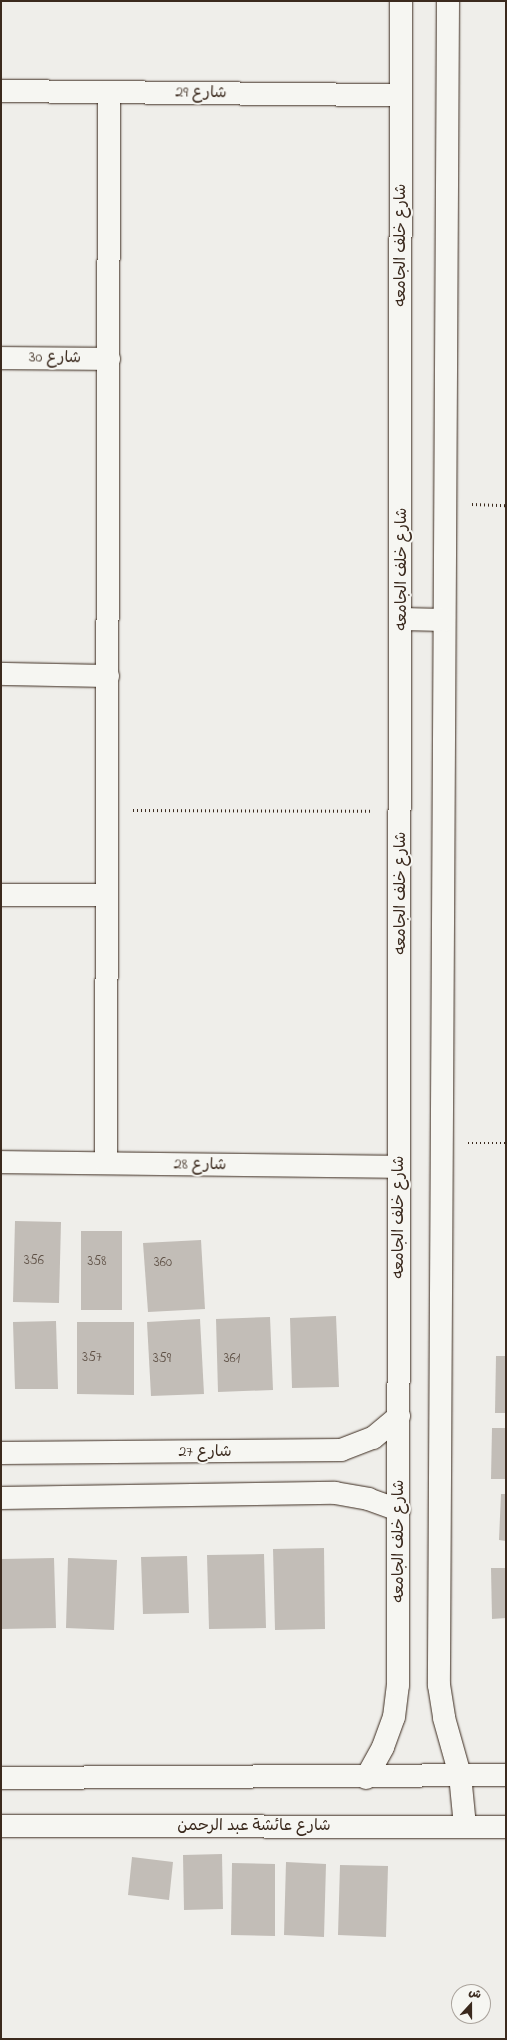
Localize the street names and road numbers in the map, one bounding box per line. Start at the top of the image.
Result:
street label: شارع 29 [175,83,227,103]
street label: شارع خلف الجامعه [391,184,411,306]
street label: شارع 30 [29,348,81,368]
street label: شارع خلف الجامعه [392,508,412,630]
street label: شارع خلف الجامعه [391,832,411,954]
street label: شارع 28 [174,1155,226,1175]
street label: شارع خلف الجامعه [389,1156,409,1278]
street label: شارع 27 [178,1442,232,1462]
street label: شارع خلف الجامعه [389,1480,409,1602]
street label: شارع عائشة عبد الرحمن [177,1816,331,1836]

